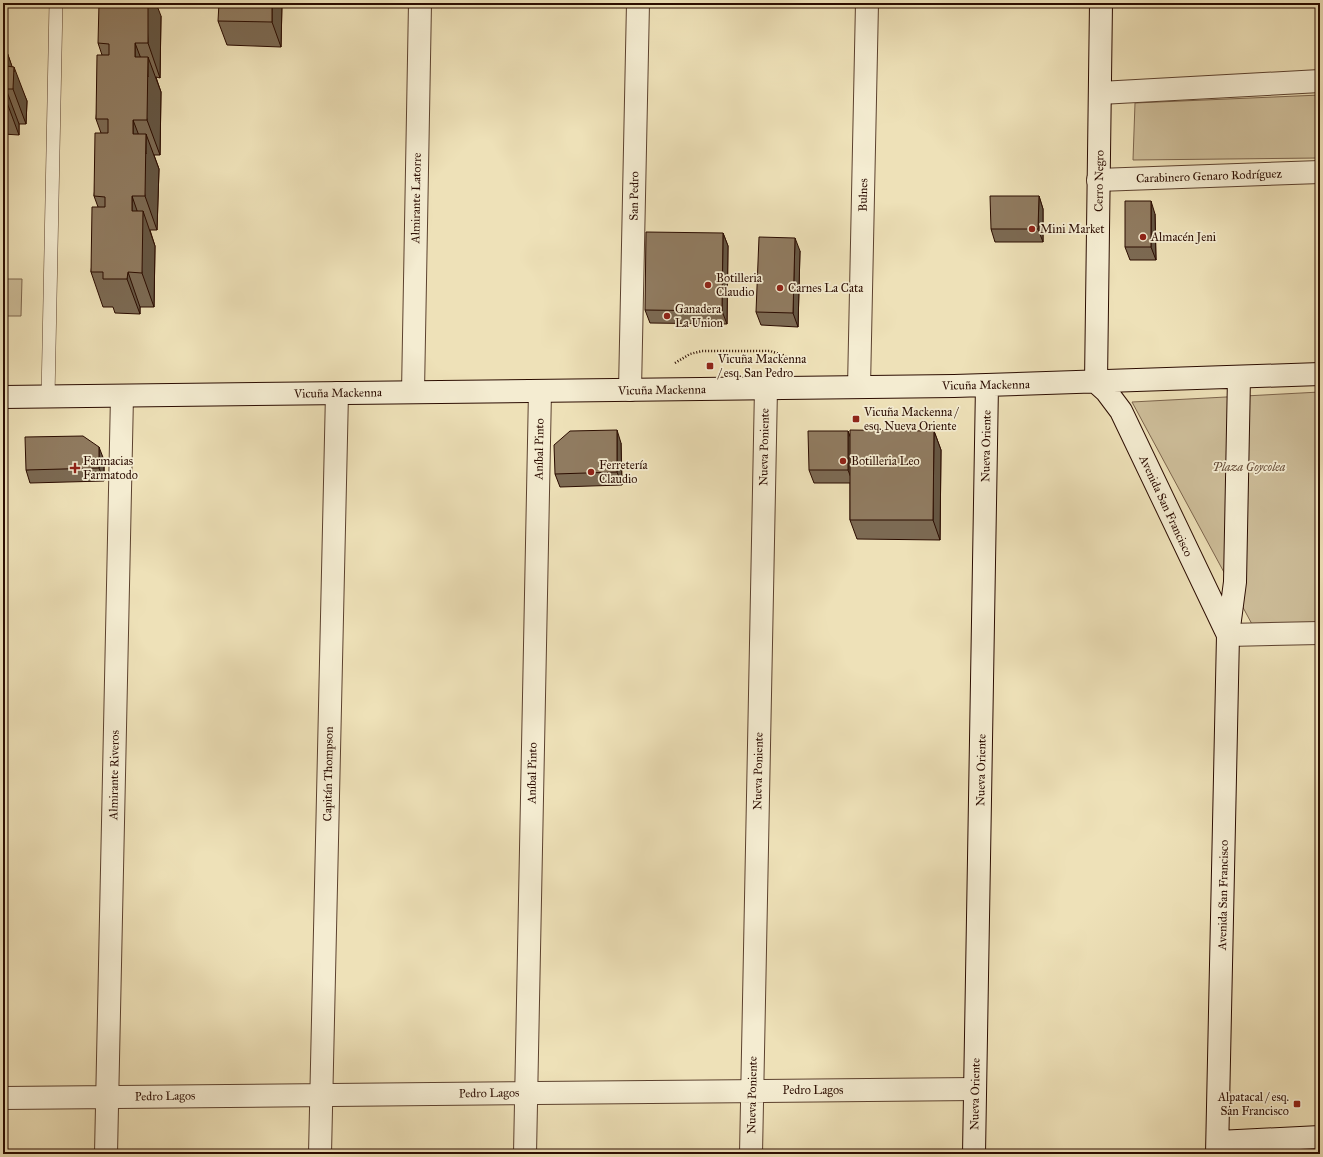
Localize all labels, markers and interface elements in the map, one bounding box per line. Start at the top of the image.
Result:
street label: Cerro Negro [1091,150,1108,212]
street label: Almirante Latorre [408,153,424,244]
street label: Carabinero Genaro Rodríguez [1136,166,1283,187]
street label: San Pedro [627,171,641,221]
street label: Bulnes [856,178,870,212]
place label: Mini Market [1040,222,1105,236]
marker: Mini Market [1027,224,1037,234]
place label: Almacén Jeni [1150,230,1217,245]
marker: Almacén Jeni [1138,232,1148,242]
place label: Botilleria Claudio [716,271,763,299]
marker: Botilleria Claudio [703,280,713,290]
place label: Carnes La Cata [788,281,864,295]
marker: Carnes La Cata [775,283,785,293]
place label: Ganadera La Union [675,302,724,330]
marker: Ganadera La Union [662,311,672,321]
place label: Vicuña Mackenna / esq. San Pedro [717,352,807,381]
marker: Vicuña Mackenna / esq. San Pedro [705,361,715,371]
street label: Vicuña Mackenna [941,377,1031,393]
street label: Vicuña Mackenna [617,382,707,398]
street label: Vicuña Mackenna [293,385,383,401]
place label: Vicuña Mackenna / esq. Nueva Oriente [863,405,960,434]
street label: Nueva Poniente [756,408,772,486]
street label: Nueva Oriente [978,410,994,482]
marker: Vicuña Mackenna / esq. Nueva Oriente [851,414,861,424]
street label: Aníbal Pinto [531,418,547,481]
street label: Avenida San Francisco [1136,452,1196,559]
place label: Farmacias Farmatodo [83,454,138,482]
place label: Botilleria Leo [851,454,920,468]
marker: Botilleria Leo [838,456,848,466]
place label: Ferretería Claudio [599,458,649,486]
park label: Plaza Goycolea [1213,460,1286,474]
marker: Farmacias Farmatodo [70,463,80,473]
marker: Ferretería Claudio [586,467,596,477]
street label: Capitán Thompson [320,726,336,822]
street label: Almirante Riveros [106,730,122,821]
street label: Nueva Poniente [750,732,766,810]
street label: Nueva Oriente [973,734,989,806]
street label: Aníbal Pinto [524,742,540,805]
street label: Avenida San Francisco [1215,840,1231,951]
street label: Nueva Poniente [744,1056,760,1134]
street label: Nueva Oriente [967,1058,983,1130]
street label: Pedro Lagos [783,1083,843,1098]
street label: Pedro Lagos [458,1085,520,1102]
street label: Pedro Lagos [134,1088,196,1105]
place label: Alpatacal / esq. San Francisco [1217,1090,1289,1118]
marker: Alpatacal / esq. San Francisco [1292,1099,1302,1109]

